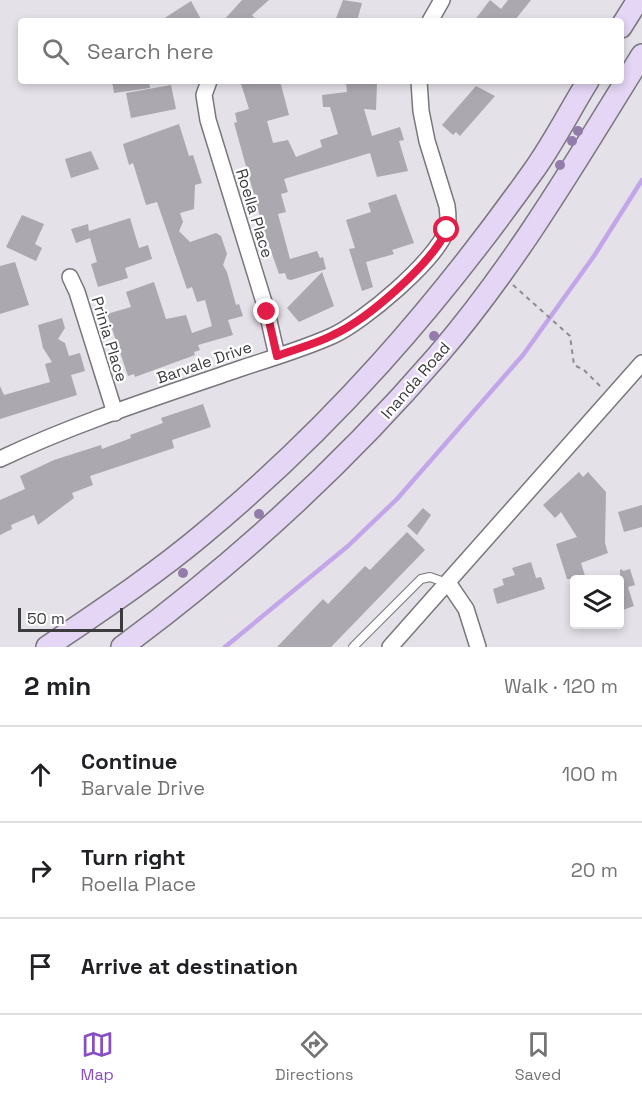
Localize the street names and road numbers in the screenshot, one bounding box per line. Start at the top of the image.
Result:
street label: Roella Place [231,166,278,260]
street label: Prinia Place [87,294,132,384]
street label: Barvale Drive [154,336,254,389]
street label: Inanda Road [376,337,455,423]

